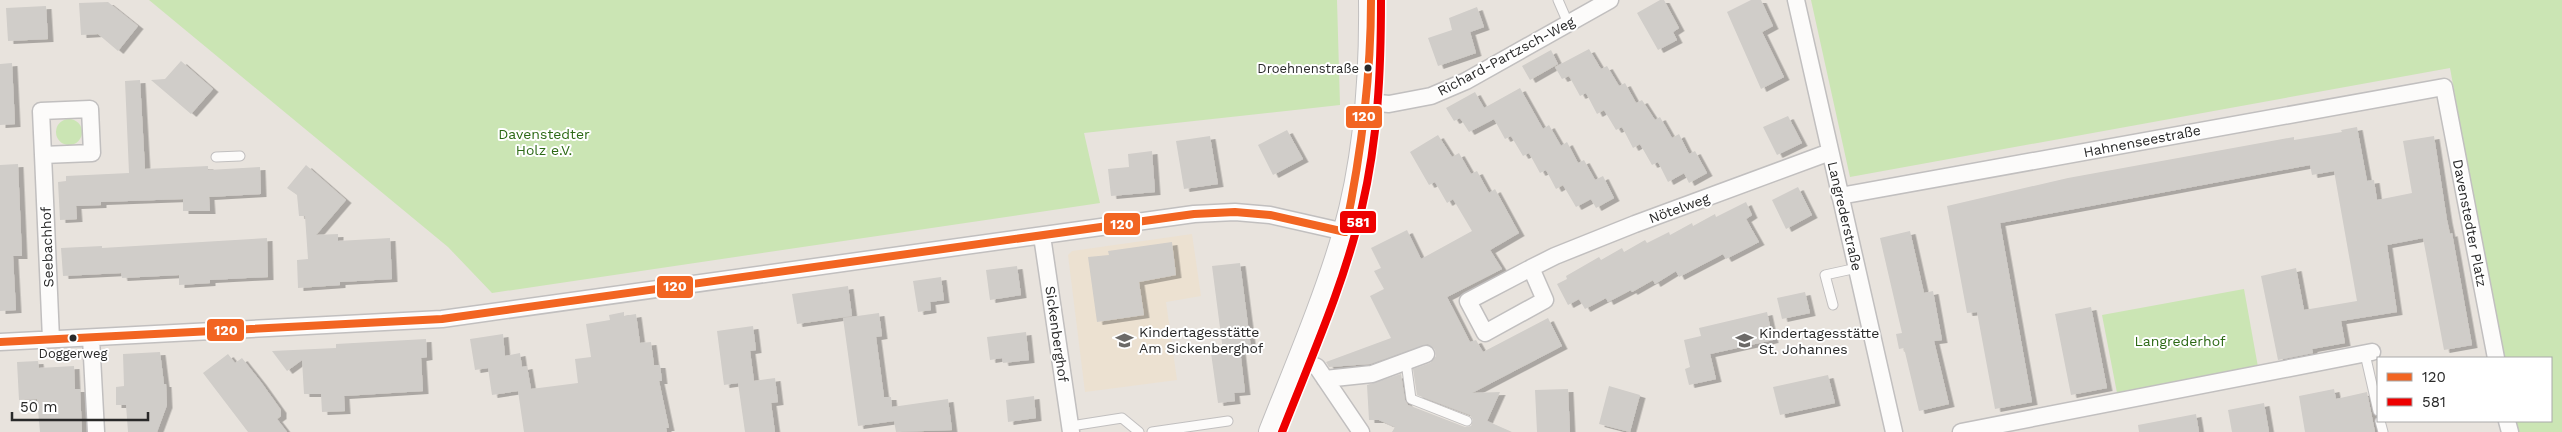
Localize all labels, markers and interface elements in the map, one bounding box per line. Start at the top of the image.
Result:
street label: Richard-Partzsch-Weg [1435,13,1578,99]
place label: Droehnenstraße [1257,61,1359,76]
marker: Droehnenstraße [1363,63,1373,73]
line badge: 120 [1345,105,1383,129]
text: 120 [1352,108,1376,124]
street label: Hahnenseestraße [2082,122,2202,160]
park label: Davenstedter Holz e.V. [498,126,590,158]
street label: Davenstedter Platz [2450,158,2490,288]
street label: Langrederstraße [1825,160,1865,272]
street label: Nötelweg [1646,189,1712,226]
street label: Seebachhof [38,206,56,288]
line badge: 581 [1339,210,1377,234]
line badge: 120 [1103,212,1141,236]
text: 581 [1347,214,1369,230]
text: 120 [1110,216,1134,232]
line badge: 120 [656,275,694,299]
text: 120 [663,278,687,294]
street label: Sickenberghof [1042,285,1072,384]
line badge: 120 [206,318,245,342]
text: 120 [214,322,238,338]
place label: Kindertagesstätte Am Sickenberghof [1139,324,1264,356]
place label: Kindertagesstätte St. Johannes [1759,325,1879,357]
school or university icon: Kindertagesstätte Am Sickenberghof [1115,330,1135,350]
school or university icon: Kindertagesstätte St. Johannes [1735,331,1755,351]
marker: Doggerweg [68,333,78,343]
park label: Langrederhof [2135,333,2226,349]
place label: Doggerweg [39,346,108,361]
legend [2377,357,2552,422]
text: 120 [2422,368,2446,386]
scale bar [12,390,149,422]
text: 581 [2422,393,2446,411]
text: 50 m [20,398,57,416]

